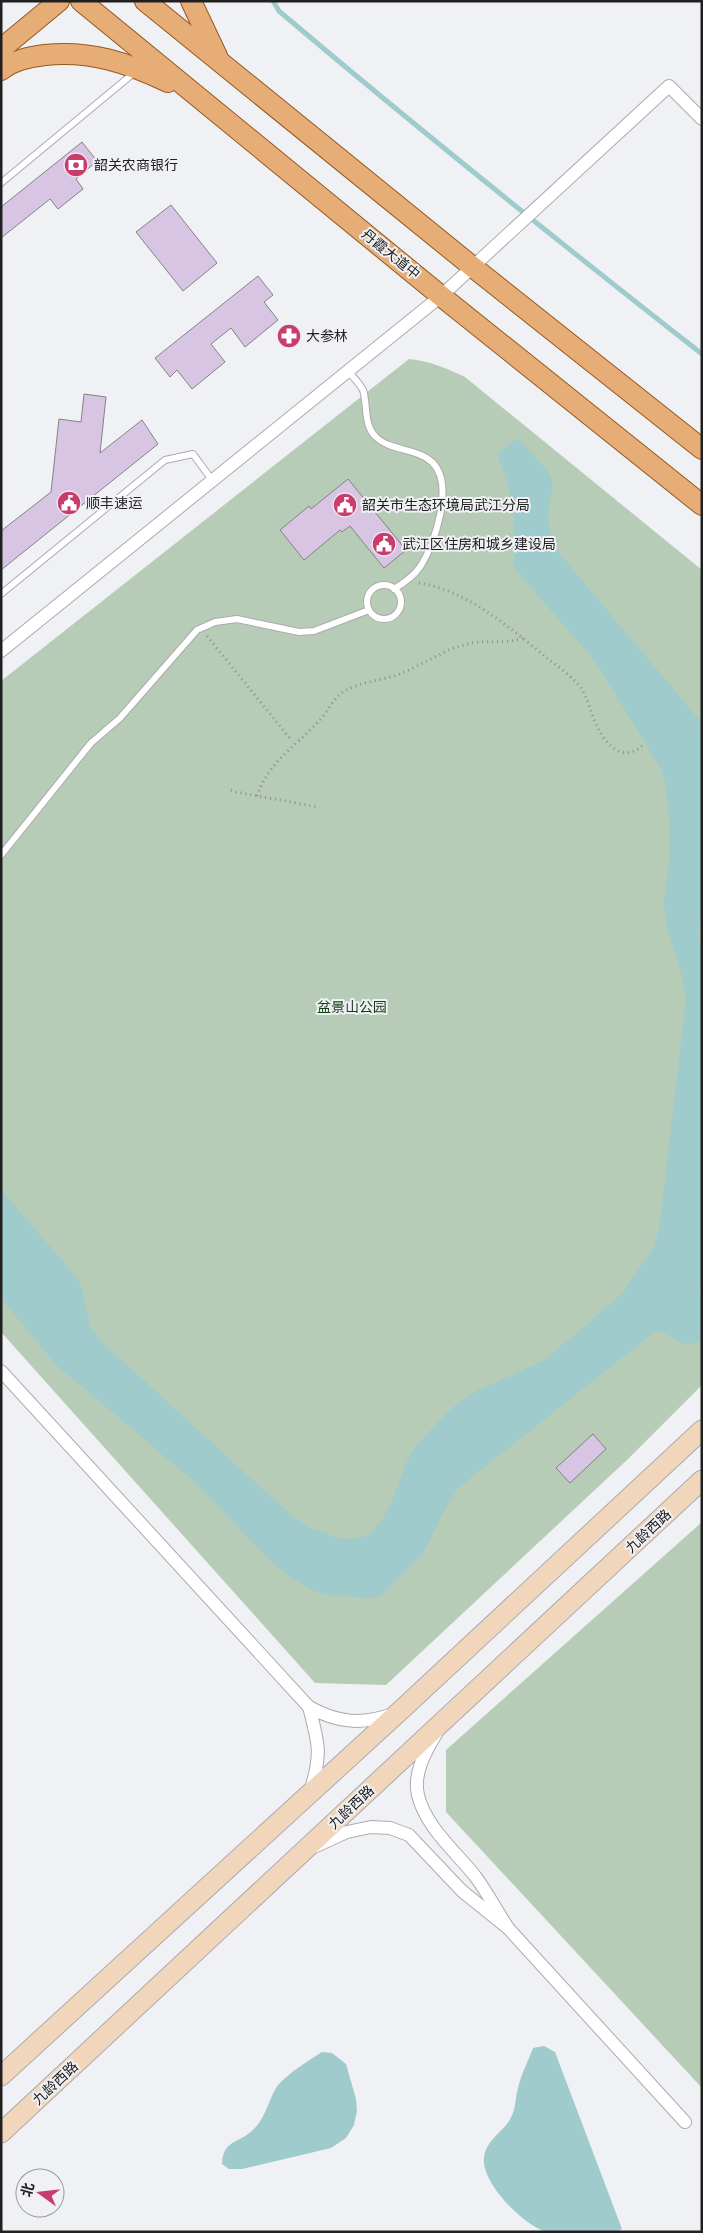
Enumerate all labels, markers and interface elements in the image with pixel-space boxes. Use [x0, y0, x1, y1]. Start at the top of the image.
bank icon: 韶关农商银行 [63, 152, 89, 178]
place label: 韶关农商银行 [94, 157, 178, 174]
street label: 丹霞大道中 [358, 226, 423, 283]
pharmacy icon: 大参林 [276, 323, 302, 349]
place label: 大参林 [306, 328, 348, 345]
public building icon: 顺丰速运 [56, 490, 82, 516]
public building icon: 韶关市生态环境局武江分局 [332, 492, 358, 518]
place label: 顺丰速运 [86, 495, 142, 512]
place label: 韶关市生态环境局武江分局 [362, 497, 530, 514]
public building icon: 武江区住房和城乡建设局 [371, 531, 397, 557]
place label: 武江区住房和城乡建设局 [402, 536, 556, 553]
park label: 盆景山公园 [317, 999, 387, 1016]
street label: 九龄西路 [622, 1506, 675, 1557]
street label: 九龄西路 [325, 1782, 378, 1833]
street label: 九龄西路 [29, 2058, 82, 2109]
north arrow [15, 2168, 65, 2218]
text: 北 [18, 2181, 38, 2199]

